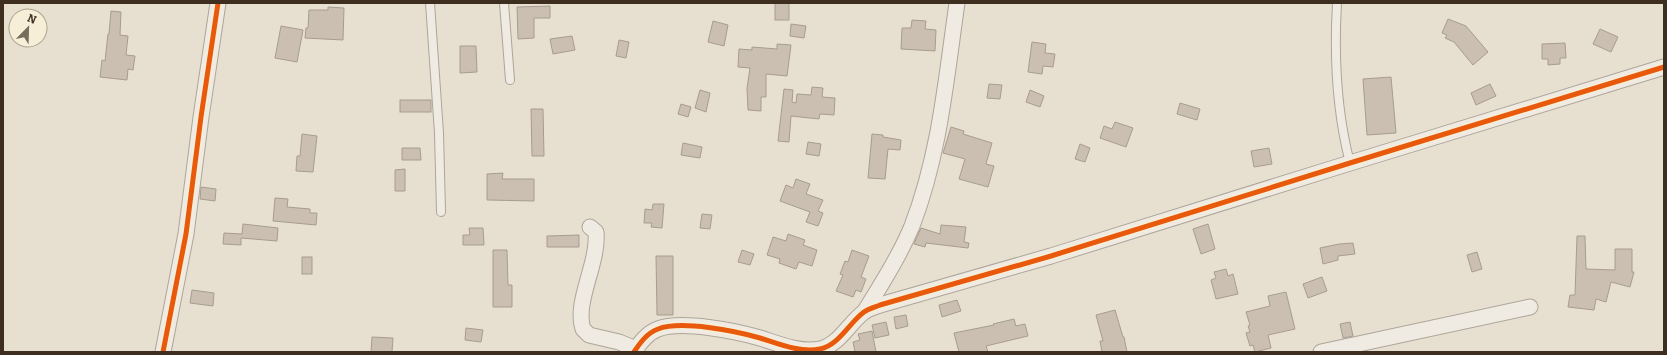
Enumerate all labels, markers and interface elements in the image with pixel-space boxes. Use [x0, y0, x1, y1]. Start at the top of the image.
north arrow [8, 8, 48, 48]
text: N [25, 12, 39, 27]

